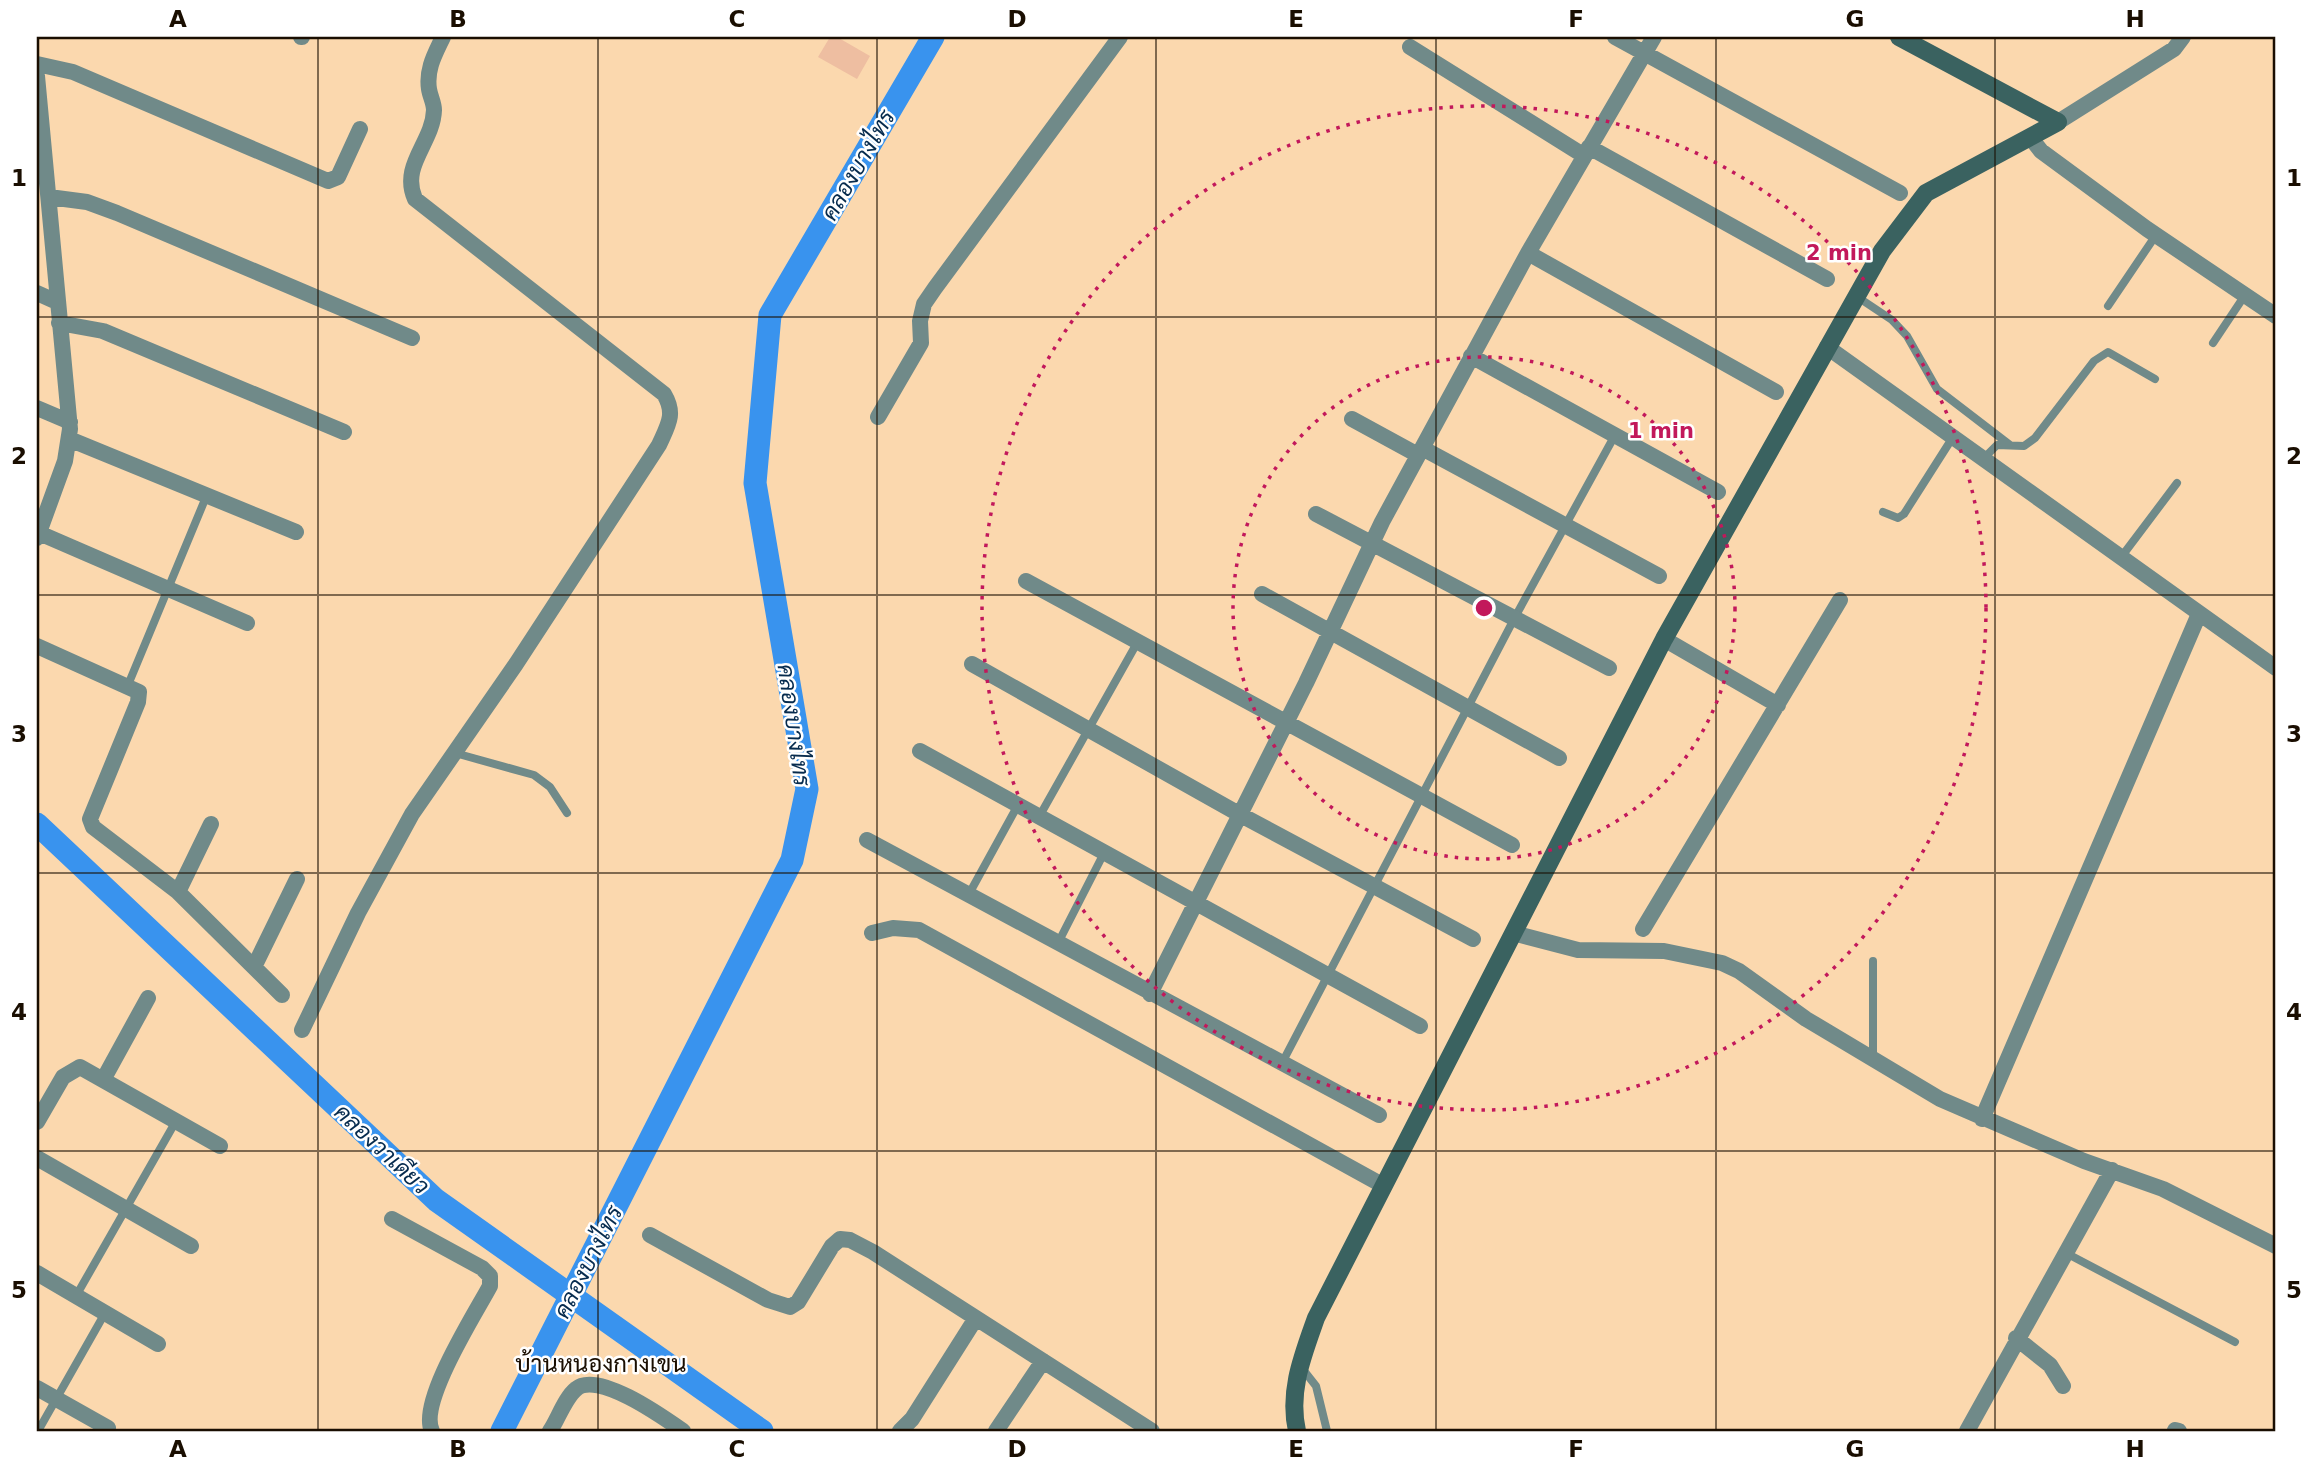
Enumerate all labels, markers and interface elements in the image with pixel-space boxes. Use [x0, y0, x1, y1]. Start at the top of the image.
text: A [169, 6, 187, 32]
text: B [449, 6, 467, 32]
text: C [729, 6, 745, 32]
text: D [1007, 6, 1027, 32]
text: E [1288, 6, 1304, 32]
text: F [1568, 6, 1584, 32]
text: G [1846, 6, 1864, 32]
text: H [2125, 6, 2145, 32]
water label: คลองบางไทร [813, 103, 900, 225]
text: 1 [11, 165, 27, 191]
text: 1 [2286, 165, 2302, 191]
text: 2 min [1806, 241, 1872, 265]
text: 1 min [1628, 419, 1694, 443]
text: 2 [11, 443, 27, 469]
text: 2 [2286, 443, 2302, 469]
centre of rings [1472, 596, 1496, 620]
water label: คลองบางไทร [773, 662, 819, 788]
text: 3 [11, 721, 27, 747]
text: 3 [2286, 721, 2302, 747]
text: 4 [11, 999, 27, 1025]
text: 4 [2286, 999, 2302, 1025]
water label: คลองวาเดียว [329, 1097, 436, 1199]
water label: คลองบางไทร [546, 1199, 628, 1323]
text: 5 [11, 1277, 27, 1303]
text: 5 [2286, 1277, 2302, 1303]
district label: บ้านหนองกางเขน [515, 1349, 687, 1378]
text: A [169, 1436, 187, 1462]
text: B [449, 1436, 467, 1462]
text: C [729, 1436, 745, 1462]
text: D [1007, 1436, 1027, 1462]
text: E [1288, 1436, 1304, 1462]
text: F [1568, 1436, 1584, 1462]
text: G [1846, 1436, 1864, 1462]
text: H [2125, 1436, 2145, 1462]

